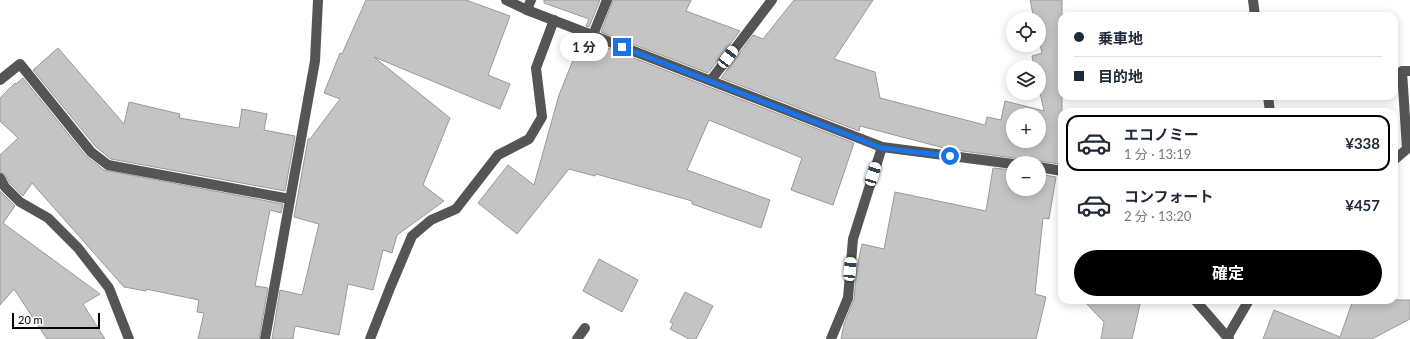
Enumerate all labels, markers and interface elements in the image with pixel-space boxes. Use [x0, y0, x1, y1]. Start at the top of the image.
map controls [1006, 12, 1046, 196]
button: locate [1006, 12, 1046, 52]
text: 乗車地 [1098, 29, 1143, 47]
callout: 1 分 [560, 33, 608, 61]
route end [613, 38, 631, 56]
text: 1 分 [572, 39, 596, 55]
car [716, 44, 740, 70]
button: layers [1006, 60, 1046, 100]
text: 目的地 [1098, 67, 1143, 85]
button: + [1006, 108, 1046, 148]
icon: car [1076, 125, 1112, 161]
text: エコノミー [1124, 125, 1199, 143]
text: ¥338 [1345, 134, 1380, 152]
text: 1 分 · 13:19 [1124, 146, 1191, 162]
route start [941, 147, 959, 165]
button: − [1006, 156, 1046, 196]
car [864, 161, 882, 187]
icon: car [1076, 187, 1112, 223]
text: コンフォート [1124, 187, 1214, 205]
text: ¥457 [1345, 196, 1380, 214]
text: 2 分 · 13:20 [1124, 208, 1191, 224]
button: 確定 [1074, 250, 1382, 296]
car [843, 257, 857, 281]
scale bar [12, 311, 100, 330]
text: 20 m [18, 313, 43, 326]

